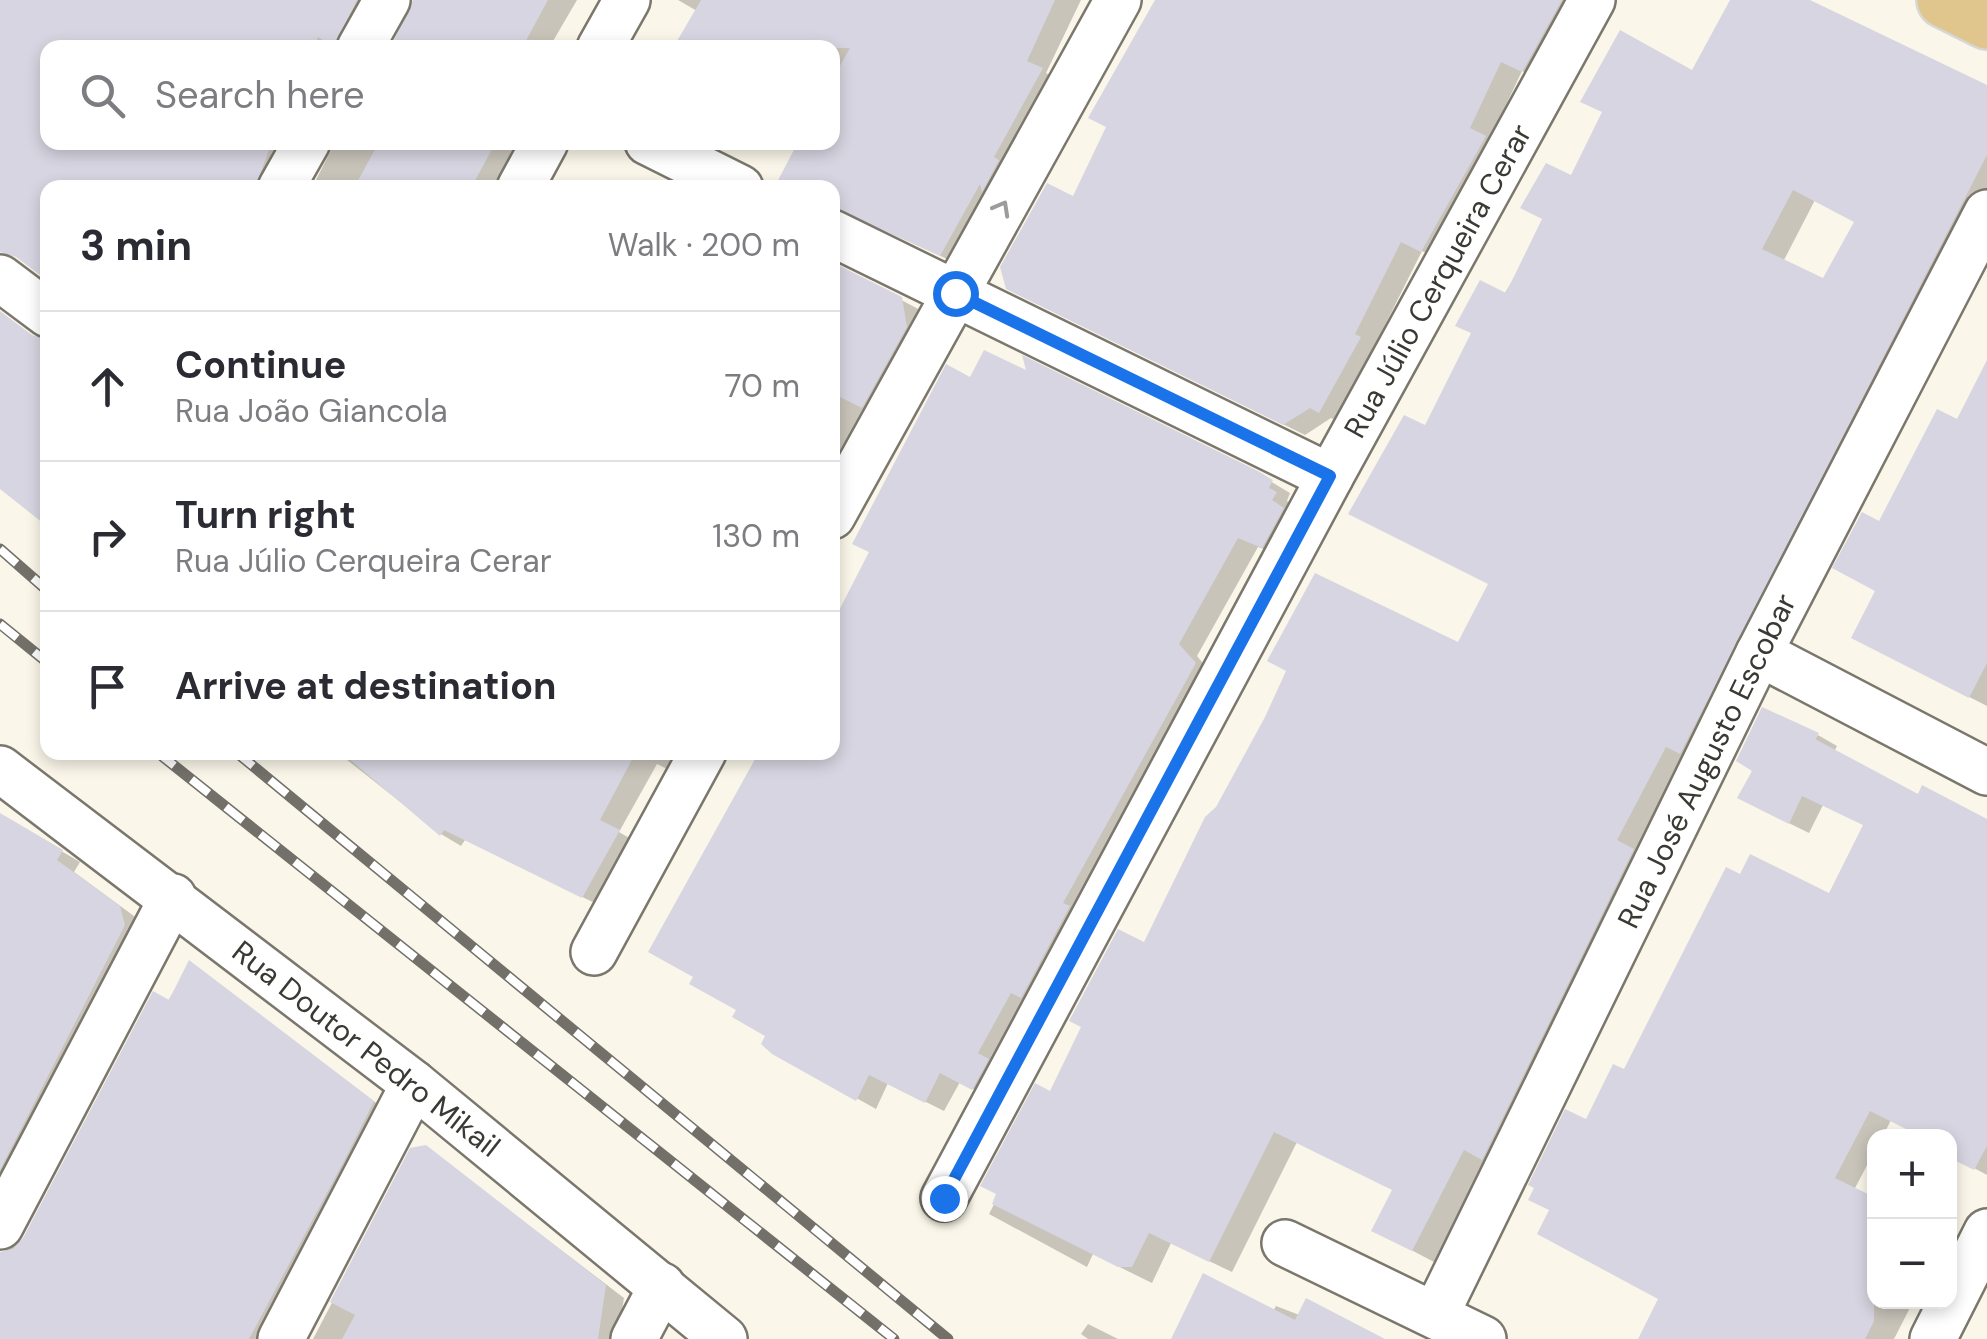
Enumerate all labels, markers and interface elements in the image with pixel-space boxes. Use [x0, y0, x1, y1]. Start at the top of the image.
search box [40, 40, 840, 150]
icon: search [75, 68, 130, 123]
text: Search here [155, 70, 365, 120]
street label: Rua Júlio Cerqueira Cerar [1335, 117, 1540, 445]
one-way arrow [990, 200, 1010, 218]
text: 3 min [80, 218, 192, 273]
text: Walk · 200 m [608, 224, 800, 266]
route start [933, 271, 979, 317]
text: Continue [175, 340, 346, 390]
icon: ahead [80, 359, 135, 414]
text: 70 m [724, 365, 800, 407]
text: Rua João Giancola [175, 390, 448, 432]
text: Turn right [175, 490, 356, 540]
icon: right [80, 509, 135, 564]
text: 130 m [712, 515, 800, 557]
text: Rua Júlio Cerqueira Cerar [175, 540, 552, 582]
street label: Rua José Augusto Escobar [1608, 587, 1805, 935]
icon: arrive [80, 659, 135, 714]
text: Arrive at destination [175, 661, 557, 711]
street label: Rua Doutor Pedro Mikail [224, 932, 508, 1165]
map controls [1867, 1129, 1957, 1309]
button: + [1867, 1129, 1957, 1219]
route end [922, 1176, 968, 1222]
button: − [1867, 1219, 1957, 1309]

